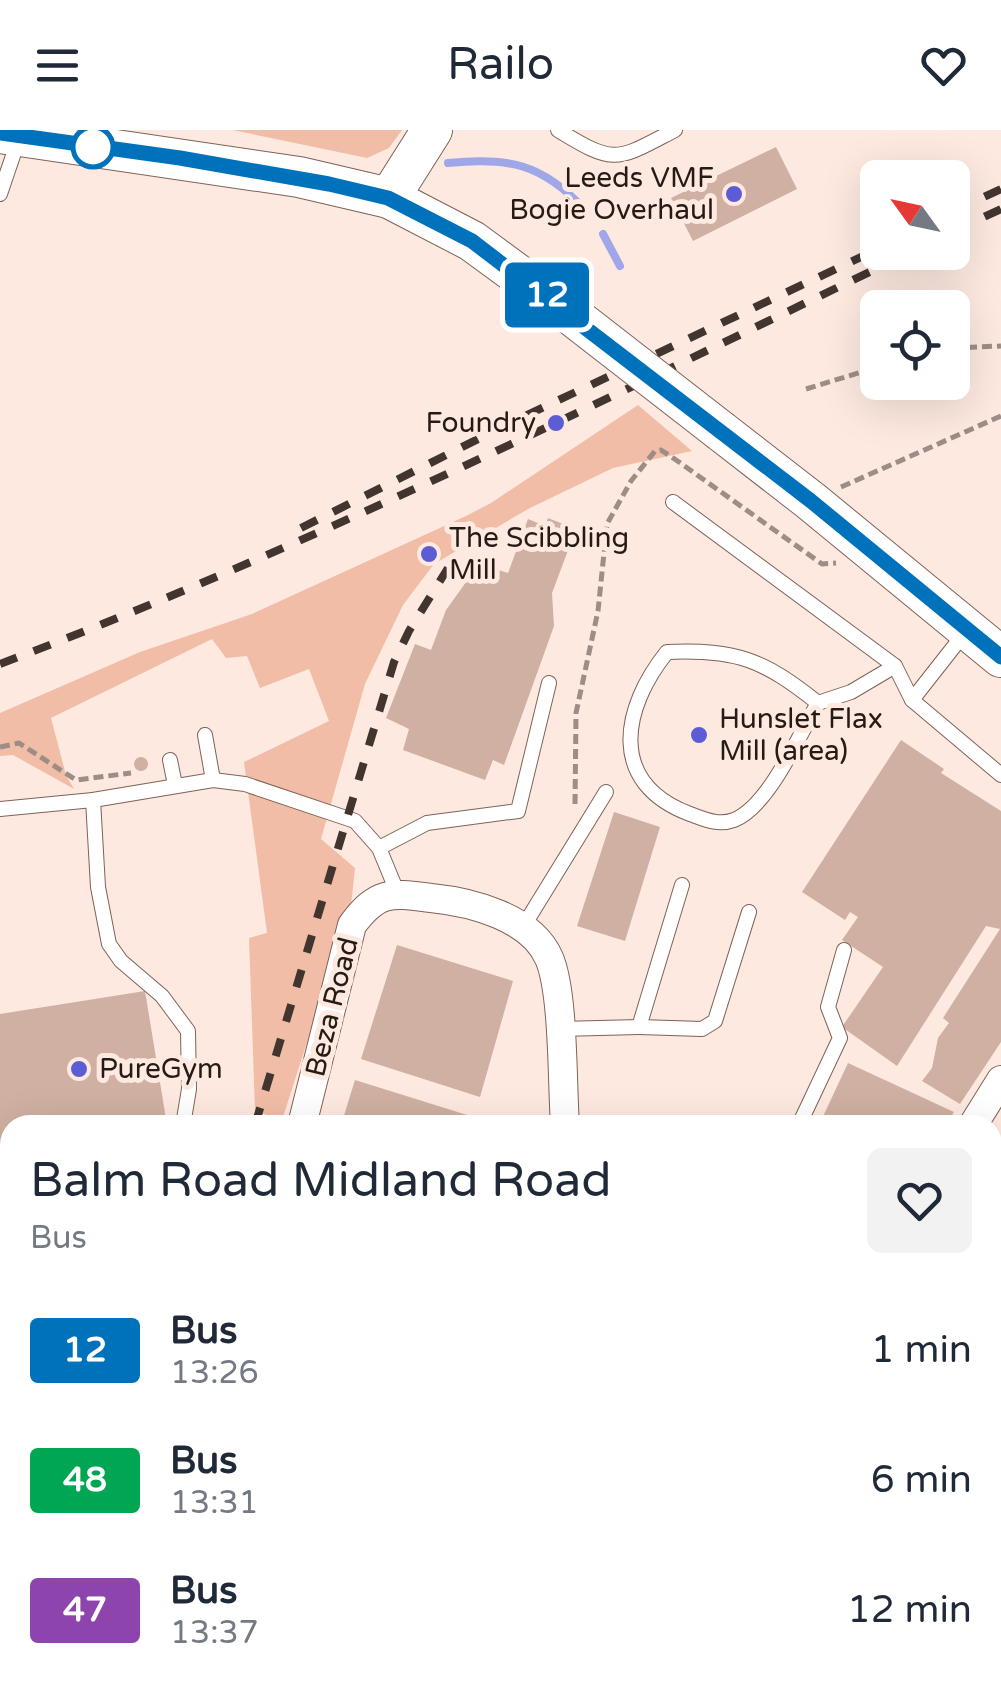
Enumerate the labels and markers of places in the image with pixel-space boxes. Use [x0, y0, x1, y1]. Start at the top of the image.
unlabelled marker [72, 126, 114, 168]
place label: Leeds VMF Bogie Overhaul [509, 161, 714, 227]
marker: Leeds VMF Bogie Overhaul [723, 183, 745, 205]
place label: Foundry [426, 406, 536, 440]
marker: Foundry [545, 412, 567, 434]
place label: The Scibbling Mill [449, 521, 629, 587]
marker: The Scibbling Mill [418, 543, 440, 565]
place label: Hunslet Flax Mill (area) [719, 702, 883, 768]
marker: Hunslet Flax Mill (area) [688, 724, 710, 746]
place label: PureGym [99, 1052, 223, 1086]
marker: PureGym [68, 1058, 90, 1080]

